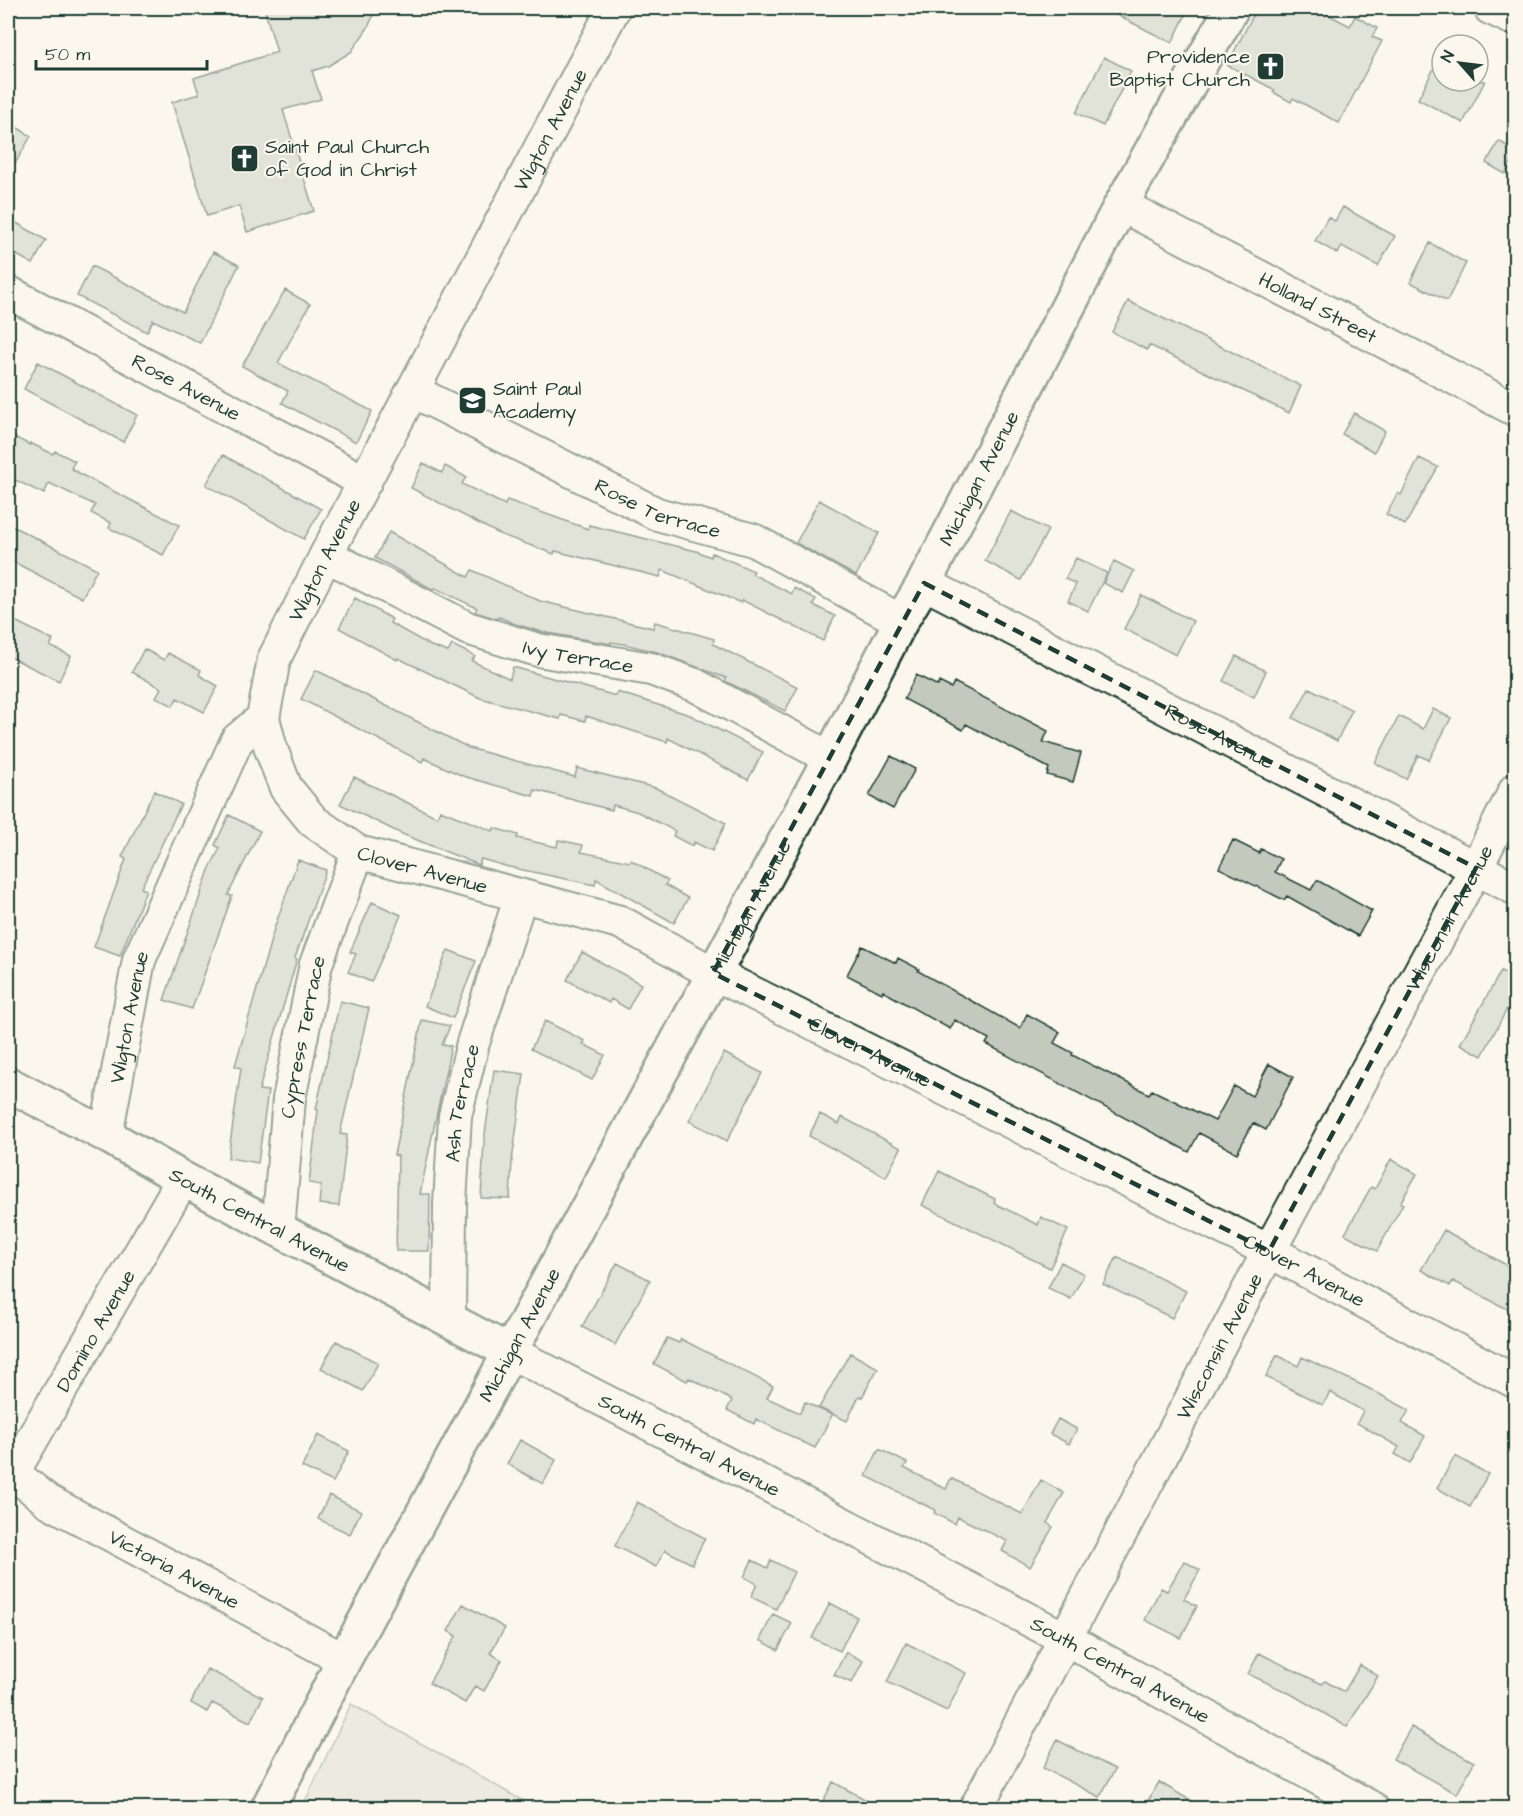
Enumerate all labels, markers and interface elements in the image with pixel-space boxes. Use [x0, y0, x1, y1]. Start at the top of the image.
scale bar [36, 33, 207, 71]
north arrow [1430, 33, 1490, 93]
text: 50 m [45, 42, 90, 67]
place label: Providence Baptist Church [1109, 43, 1250, 94]
text: N [1436, 47, 1460, 66]
church icon: Providence Baptist Church [1255, 51, 1287, 83]
street label: Wigton Avenue [507, 64, 595, 196]
place label: Saint Paul Church of God in Christ [265, 133, 429, 184]
church icon: Saint Paul Church of God in Christ [228, 142, 260, 174]
street label: Holland Street [1253, 266, 1382, 350]
street label: Rose Avenue [127, 347, 245, 428]
place label: Saint Paul Academy [493, 375, 581, 427]
school or university icon: Saint Paul Academy [456, 384, 488, 416]
street label: Michigan Avenue [933, 406, 1026, 551]
street label: Rose Terrace [590, 472, 724, 546]
street label: Wigton Avenue [282, 494, 368, 627]
street label: Ivy Terrace [519, 633, 636, 681]
street label: Rose Avenue [1160, 697, 1279, 777]
street label: Michigan Avenue [703, 835, 798, 979]
street label: Clover Avenue [354, 839, 491, 901]
street label: Wisconsin Avenue [1399, 840, 1500, 996]
street label: Wigton Avenue [103, 946, 157, 1086]
street label: Cypress Terrace [274, 951, 333, 1119]
street label: Clover Avenue [804, 1010, 936, 1095]
street label: Ash Terrace [439, 1041, 487, 1163]
street label: South Central Avenue [164, 1161, 355, 1280]
street label: Clover Avenue [1238, 1227, 1370, 1314]
street label: Michigan Avenue [473, 1263, 568, 1407]
street label: Domino Avenue [50, 1264, 143, 1397]
street label: Wisconsin Avenue [1170, 1268, 1270, 1425]
street label: South Central Avenue [593, 1387, 785, 1504]
street label: Victoria Avenue [103, 1523, 244, 1616]
street label: South Central Avenue [1025, 1610, 1215, 1731]

